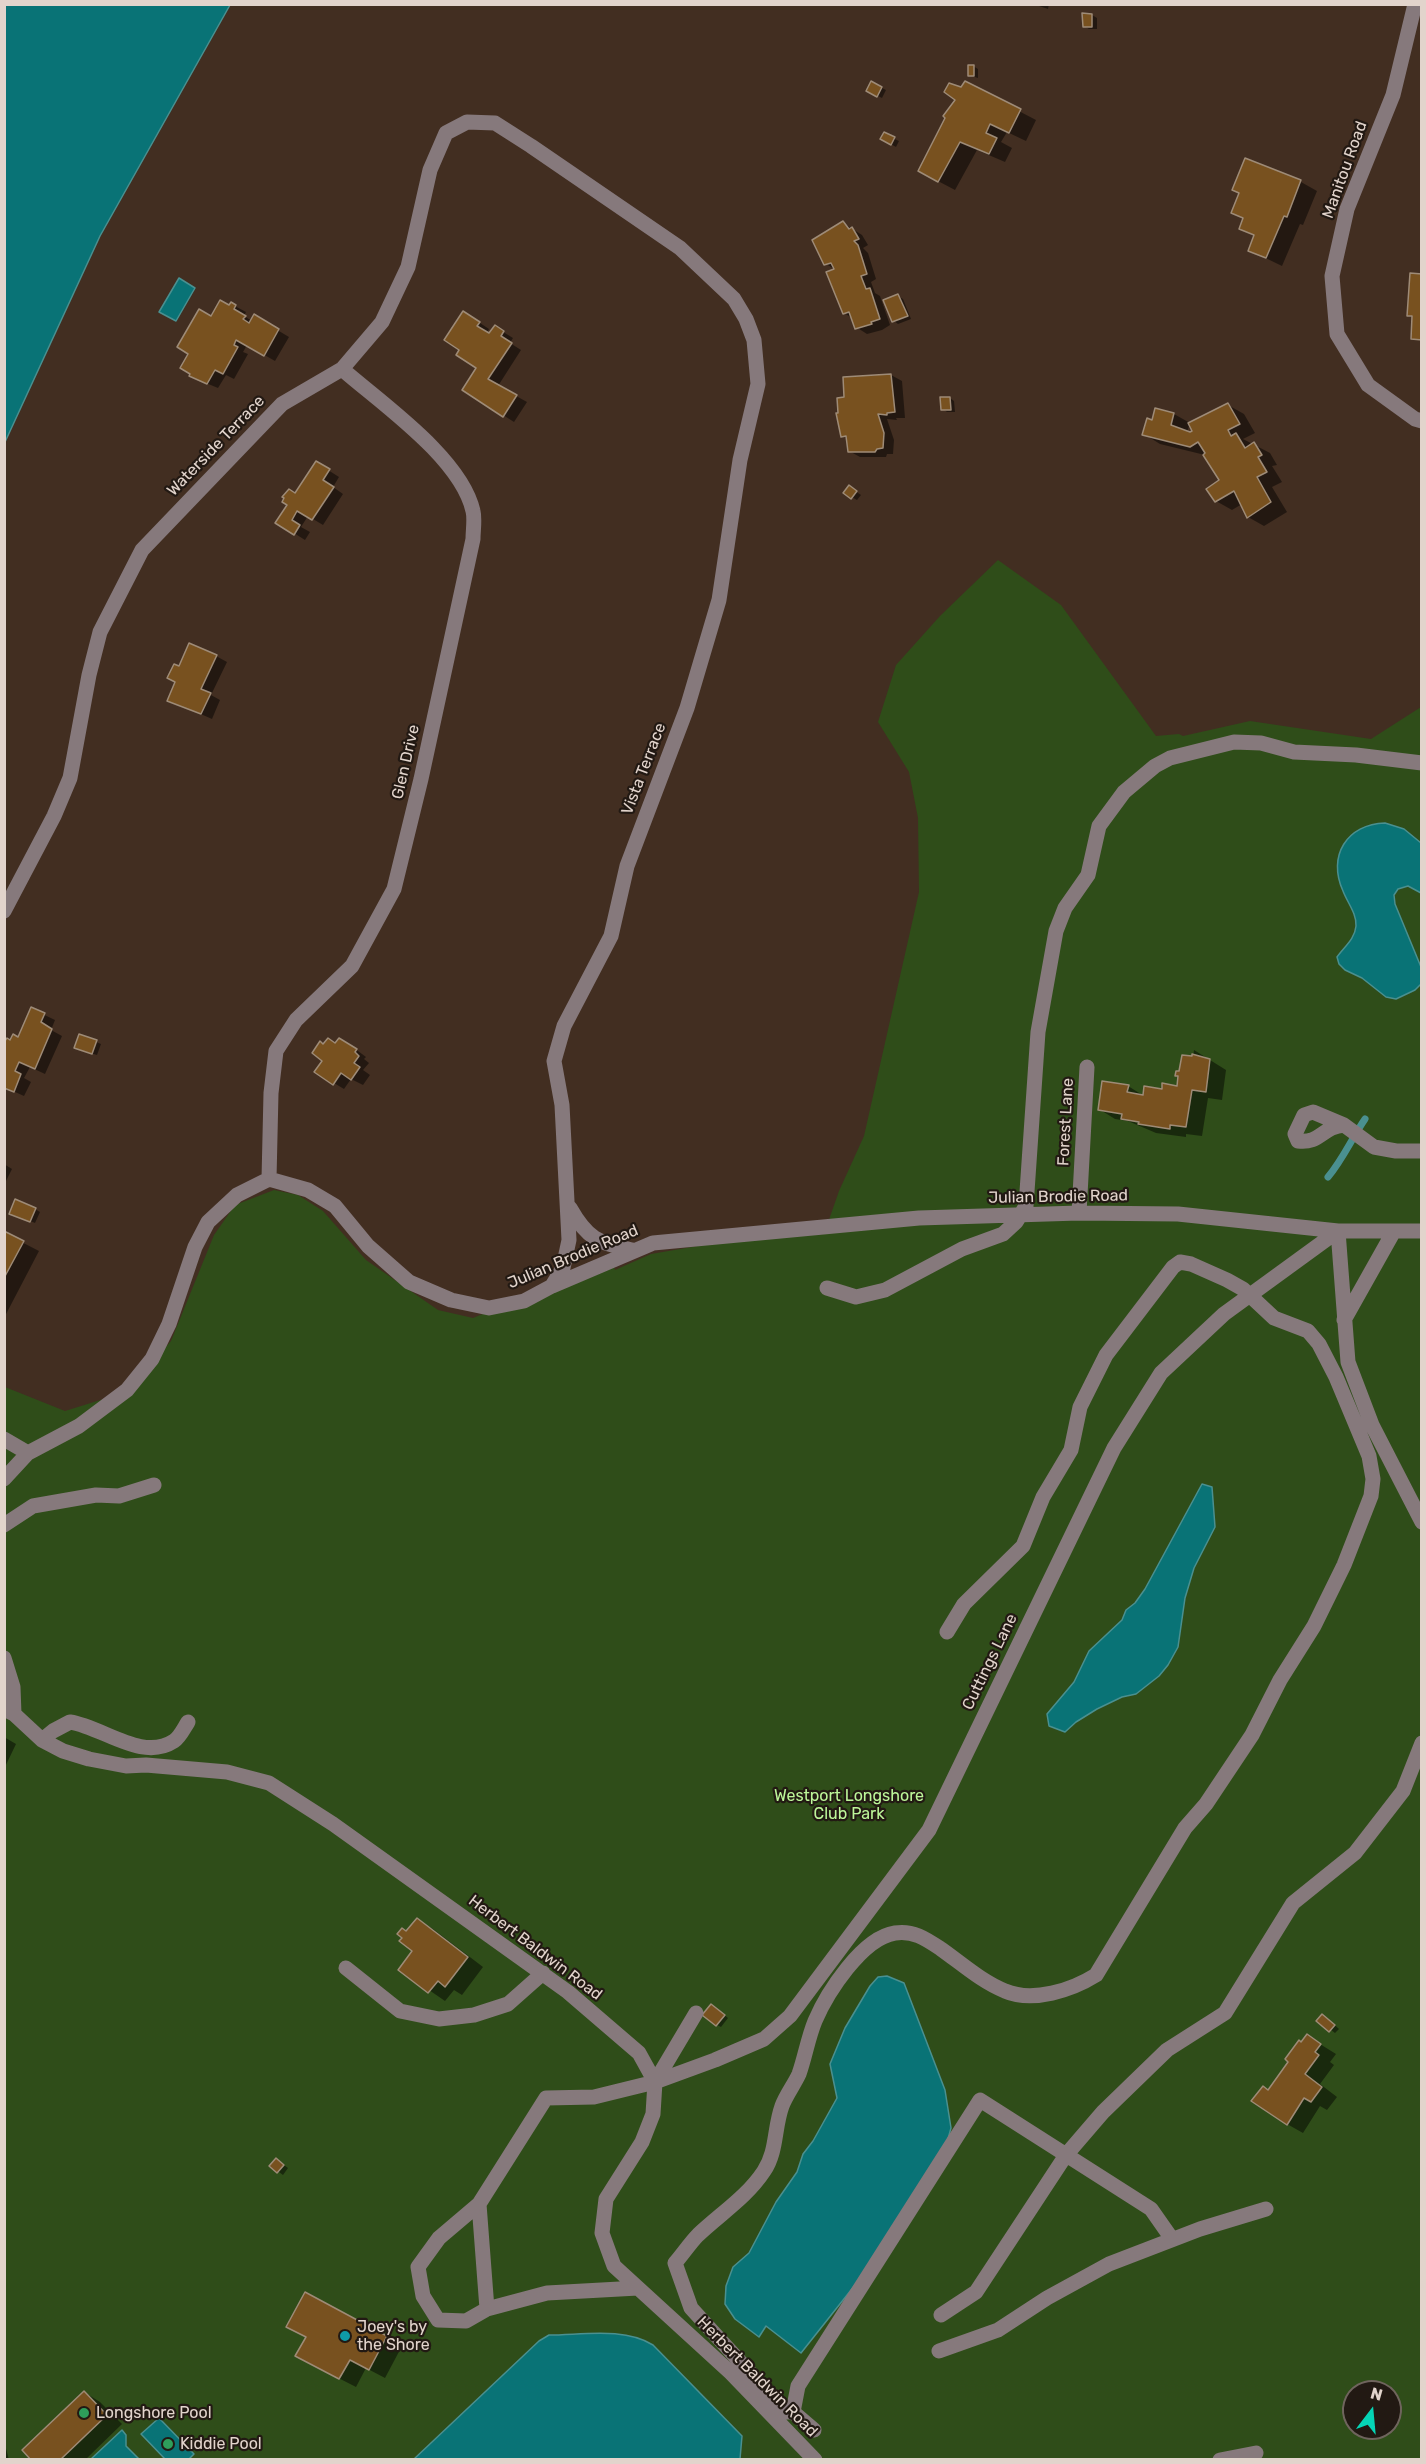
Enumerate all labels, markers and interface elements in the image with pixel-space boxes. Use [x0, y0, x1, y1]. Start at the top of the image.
street label: Manitou Road [1319, 119, 1371, 221]
street label: Waterside Terrace [163, 392, 269, 500]
street label: Vista Terrace [618, 720, 670, 818]
street label: Glen Drive [388, 723, 424, 801]
street label: Forest Lane [1054, 1078, 1078, 1166]
street label: Julian Brodie Road [988, 1186, 1128, 1208]
street label: Julian Brodie Road [505, 1221, 641, 1293]
street label: Cuttings Lane [958, 1611, 1022, 1713]
park label: Westport Longshore Club Park [774, 1786, 924, 1824]
street label: Herbert Baldwin Road [464, 1891, 606, 2005]
street label: Herbert Baldwin Road [693, 2313, 821, 2441]
place label: Joey's by the Shore [357, 2317, 430, 2355]
marker: Joey's by the Shore [338, 2329, 352, 2343]
north arrow [1342, 2380, 1402, 2440]
text: N [1368, 2383, 1385, 2405]
place label: Longshore Pool [96, 2403, 212, 2423]
marker: Longshore Pool [77, 2406, 91, 2420]
place label: Kiddie Pool [180, 2434, 262, 2454]
marker: Kiddie Pool [161, 2437, 175, 2451]

